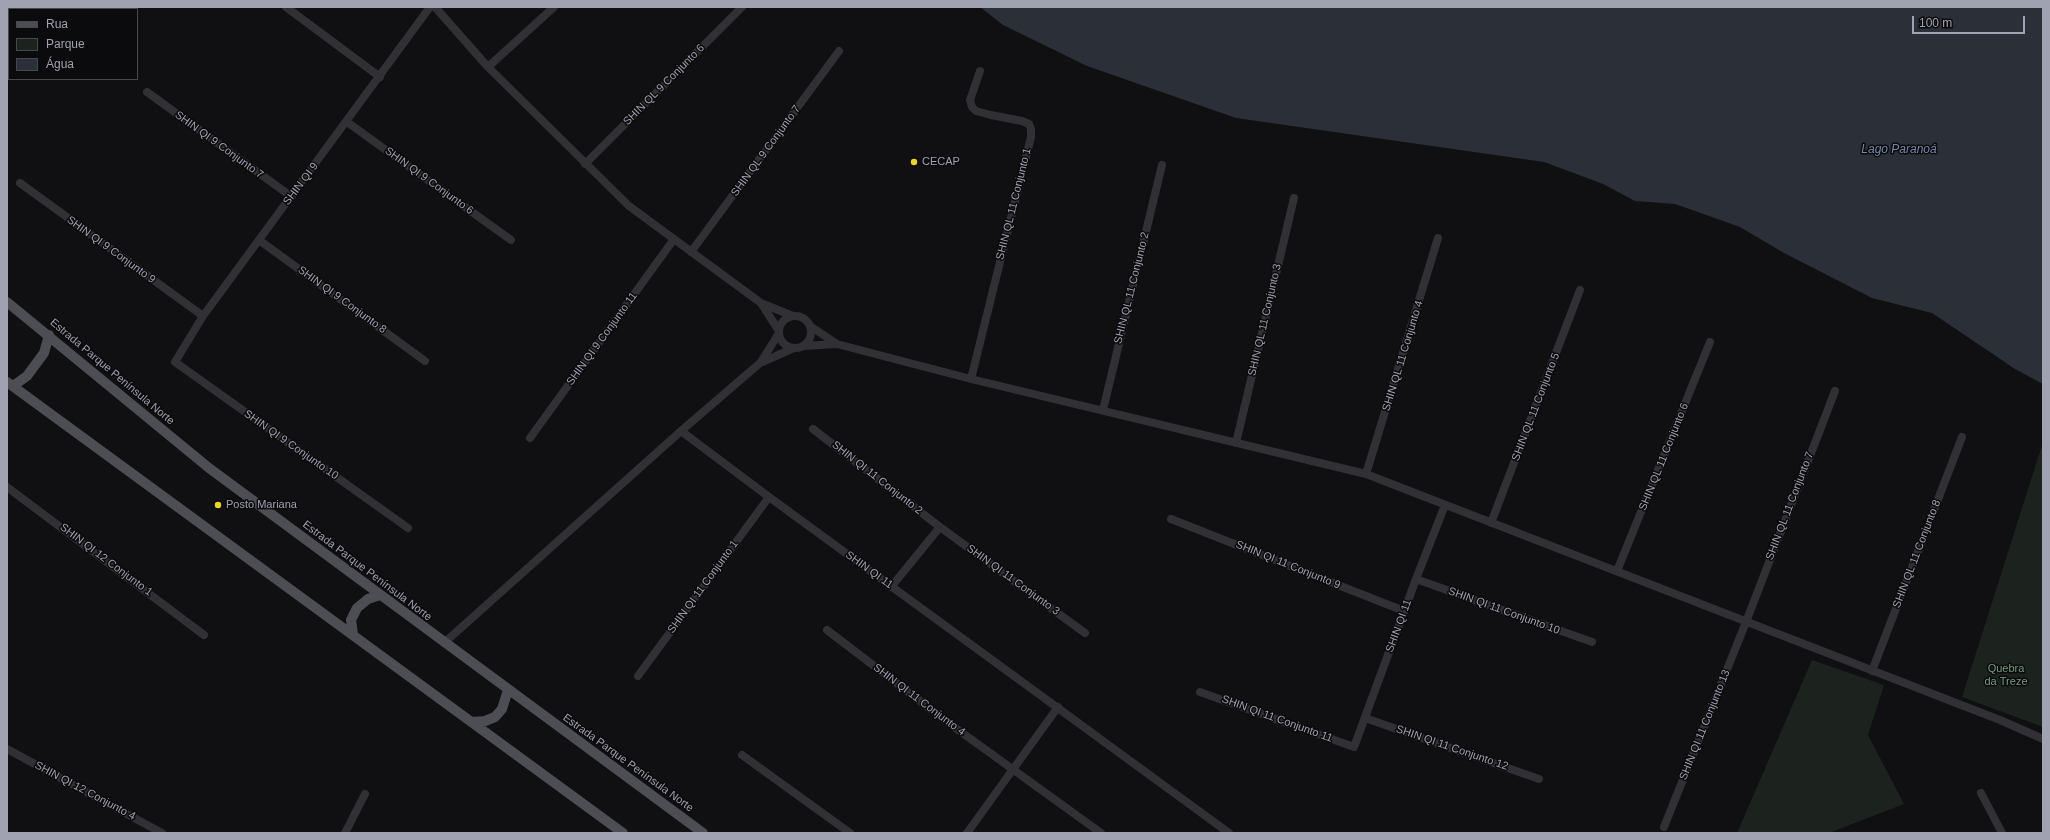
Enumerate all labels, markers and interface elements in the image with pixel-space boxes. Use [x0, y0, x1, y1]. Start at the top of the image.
legend [8, 8, 138, 80]
scale bar [1914, 8, 2027, 34]
text: 100 m [1919, 16, 1952, 30]
text: Rua [46, 17, 68, 31]
text: Parque [46, 37, 85, 51]
street label: SHIN QL 9 Conjunto 6 [621, 42, 707, 128]
text: Água [46, 57, 74, 71]
street label: SHIN QL 9 Conjunto 7 [728, 103, 804, 199]
street label: SHIN QI 9 Conjunto 7 [172, 108, 266, 182]
water label: Lago Paranoá [1861, 143, 1937, 157]
street label: SHIN QI 9 Conjunto 6 [382, 144, 476, 218]
street label: SHIN QL 11 Conjunto 1 [994, 147, 1034, 261]
place label: CECAP [922, 155, 960, 169]
marker: CECAP [909, 157, 919, 167]
street label: SHIN QI 9 [281, 160, 321, 208]
street label: SHIN QI 9 Conjunto 9 [64, 213, 158, 287]
street label: SHIN QL 11 Conjunto 2 [1112, 231, 1152, 345]
street label: SHIN QI 9 Conjunto 8 [295, 263, 389, 337]
street label: SHIN QL 11 Conjunto 3 [1246, 263, 1284, 377]
street label: SHIN QI 9 Conjunto 11 [564, 290, 640, 388]
street label: SHIN QL 11 Conjunto 4 [1380, 299, 1426, 413]
street label: Estrada Parque Península Norte [47, 316, 177, 428]
street label: SHIN QL 11 Conjunto 5 [1509, 351, 1563, 463]
street label: SHIN QL 11 Conjunto 6 [1636, 401, 1692, 513]
street label: SHIN QI 9 Conjunto 10 [241, 407, 341, 483]
street label: SHIN QI 11 Conjunto 2 [829, 438, 925, 518]
street label: SHIN QL 11 Conjunto 7 [1763, 450, 1817, 562]
place label: Posto Mariana [226, 498, 297, 512]
street label: SHIN QL 11 Conjunto 8 [1890, 498, 1944, 610]
marker: Posto Mariana [213, 500, 223, 510]
street label: Estrada Parque Península Norte [300, 518, 434, 624]
street label: SHIN QI 12 Conjunto 1 [57, 521, 155, 599]
street label: SHIN QI 11 Conjunto 1 [665, 538, 741, 636]
street label: SHIN QI 11 Conjunto 9 [1234, 538, 1342, 592]
street label: SHIN QI 11 Conjunto 3 [964, 542, 1062, 618]
street label: SHIN QI 11 [843, 548, 895, 592]
street label: SHIN QI 11 Conjunto 10 [1446, 585, 1562, 637]
street label: SHIN QI 11 [1383, 598, 1415, 654]
street label: SHIN QI 11 Conjunto 4 [870, 661, 968, 739]
park label: Quebra da Treze [1984, 662, 2028, 688]
street label: SHIN QI 11 Conjunto 13 [1677, 668, 1733, 782]
street label: SHIN QI 11 Conjunto 11 [1220, 693, 1334, 745]
street label: Estrada Parque Península Norte [560, 711, 696, 815]
street label: SHIN QI 11 Conjunto 12 [1394, 723, 1510, 773]
street label: SHIN QI 12 Conjunto 4 [32, 759, 138, 823]

